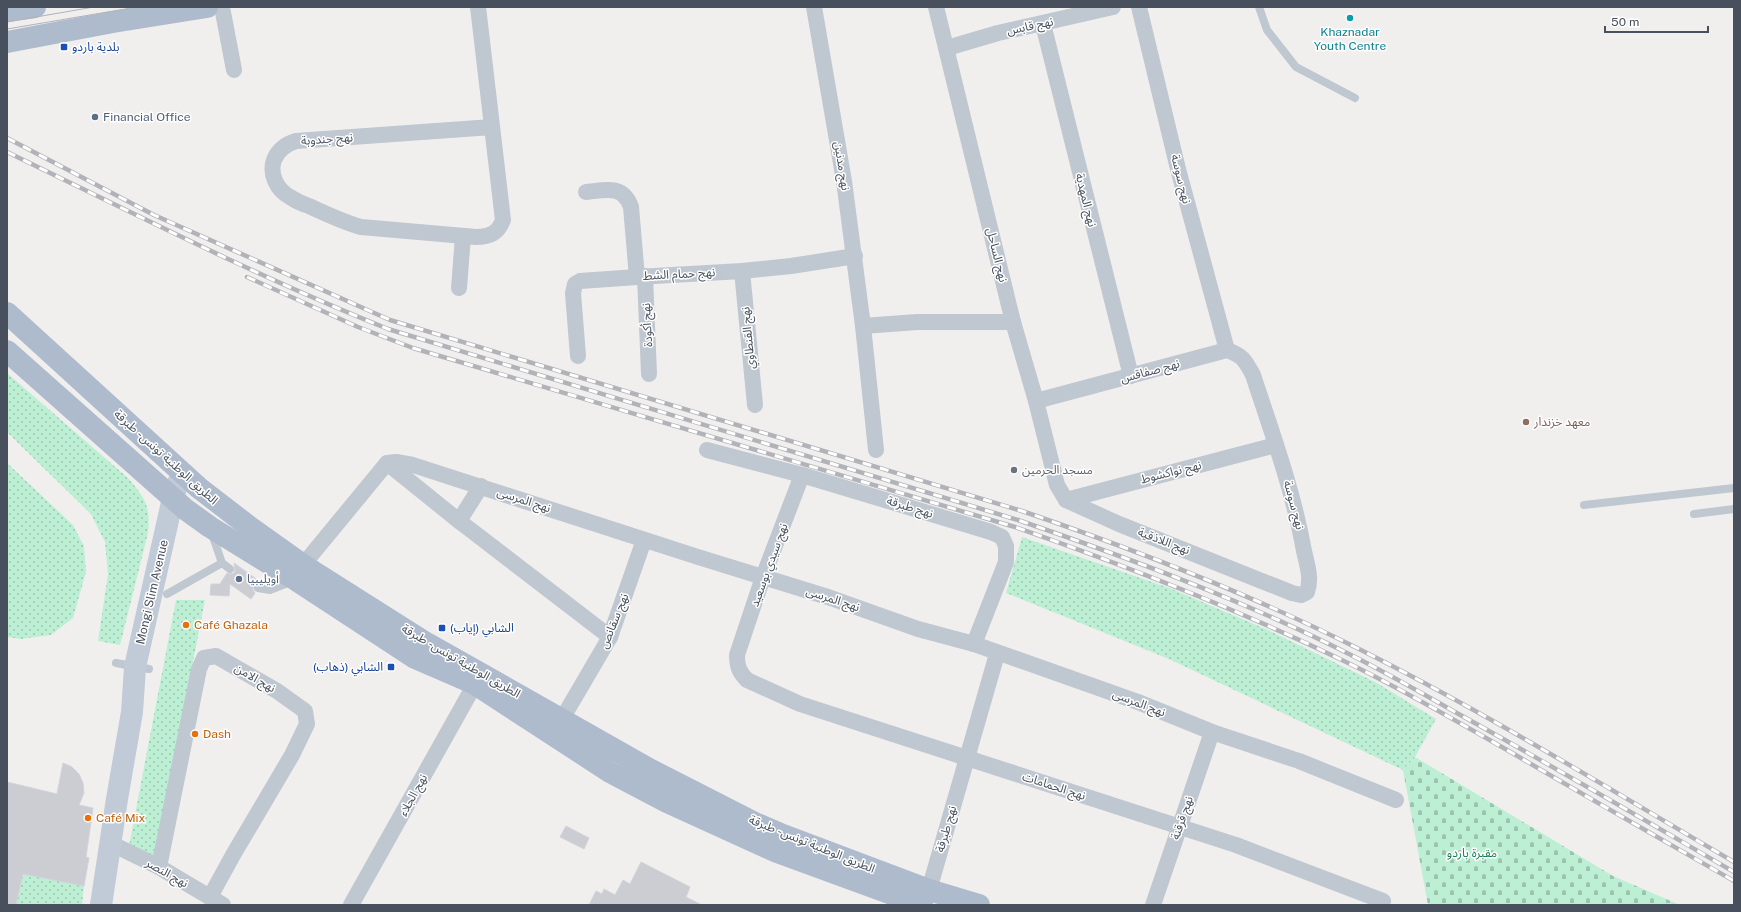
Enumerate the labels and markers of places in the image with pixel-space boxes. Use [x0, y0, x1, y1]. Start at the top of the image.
marker: Khaznadar Youth Centre [1345, 13, 1355, 23]
place label: Khaznadar Youth Centre [1314, 25, 1386, 53]
place label: بلدية باردو [72, 40, 119, 54]
marker: بلدية باردو [59, 42, 69, 52]
place label: Financial Office [103, 110, 191, 124]
marker: Financial Office [90, 112, 100, 122]
place label: معهد خزندار [1533, 415, 1590, 429]
marker: معهد خزندار [1521, 417, 1531, 427]
place label: مسجد الحرمين [1022, 463, 1093, 477]
marker: مسجد الحرمين [1009, 465, 1019, 475]
place label: أويليبيا [247, 571, 279, 586]
marker: أويليبيا [234, 574, 244, 584]
place label: Café Ghazala [194, 618, 268, 632]
marker: Café Ghazala [181, 620, 191, 630]
place label: الشابي (إياب) [450, 621, 514, 638]
marker: الشابي (إياب) [437, 623, 447, 633]
place label: الشابي (ذهاب) [313, 660, 383, 677]
marker: الشابي (ذهاب) [386, 662, 396, 672]
place label: Dash [203, 727, 231, 741]
marker: Dash [190, 729, 200, 739]
place label: Café Mix [96, 811, 146, 825]
marker: Café Mix [83, 813, 93, 823]

